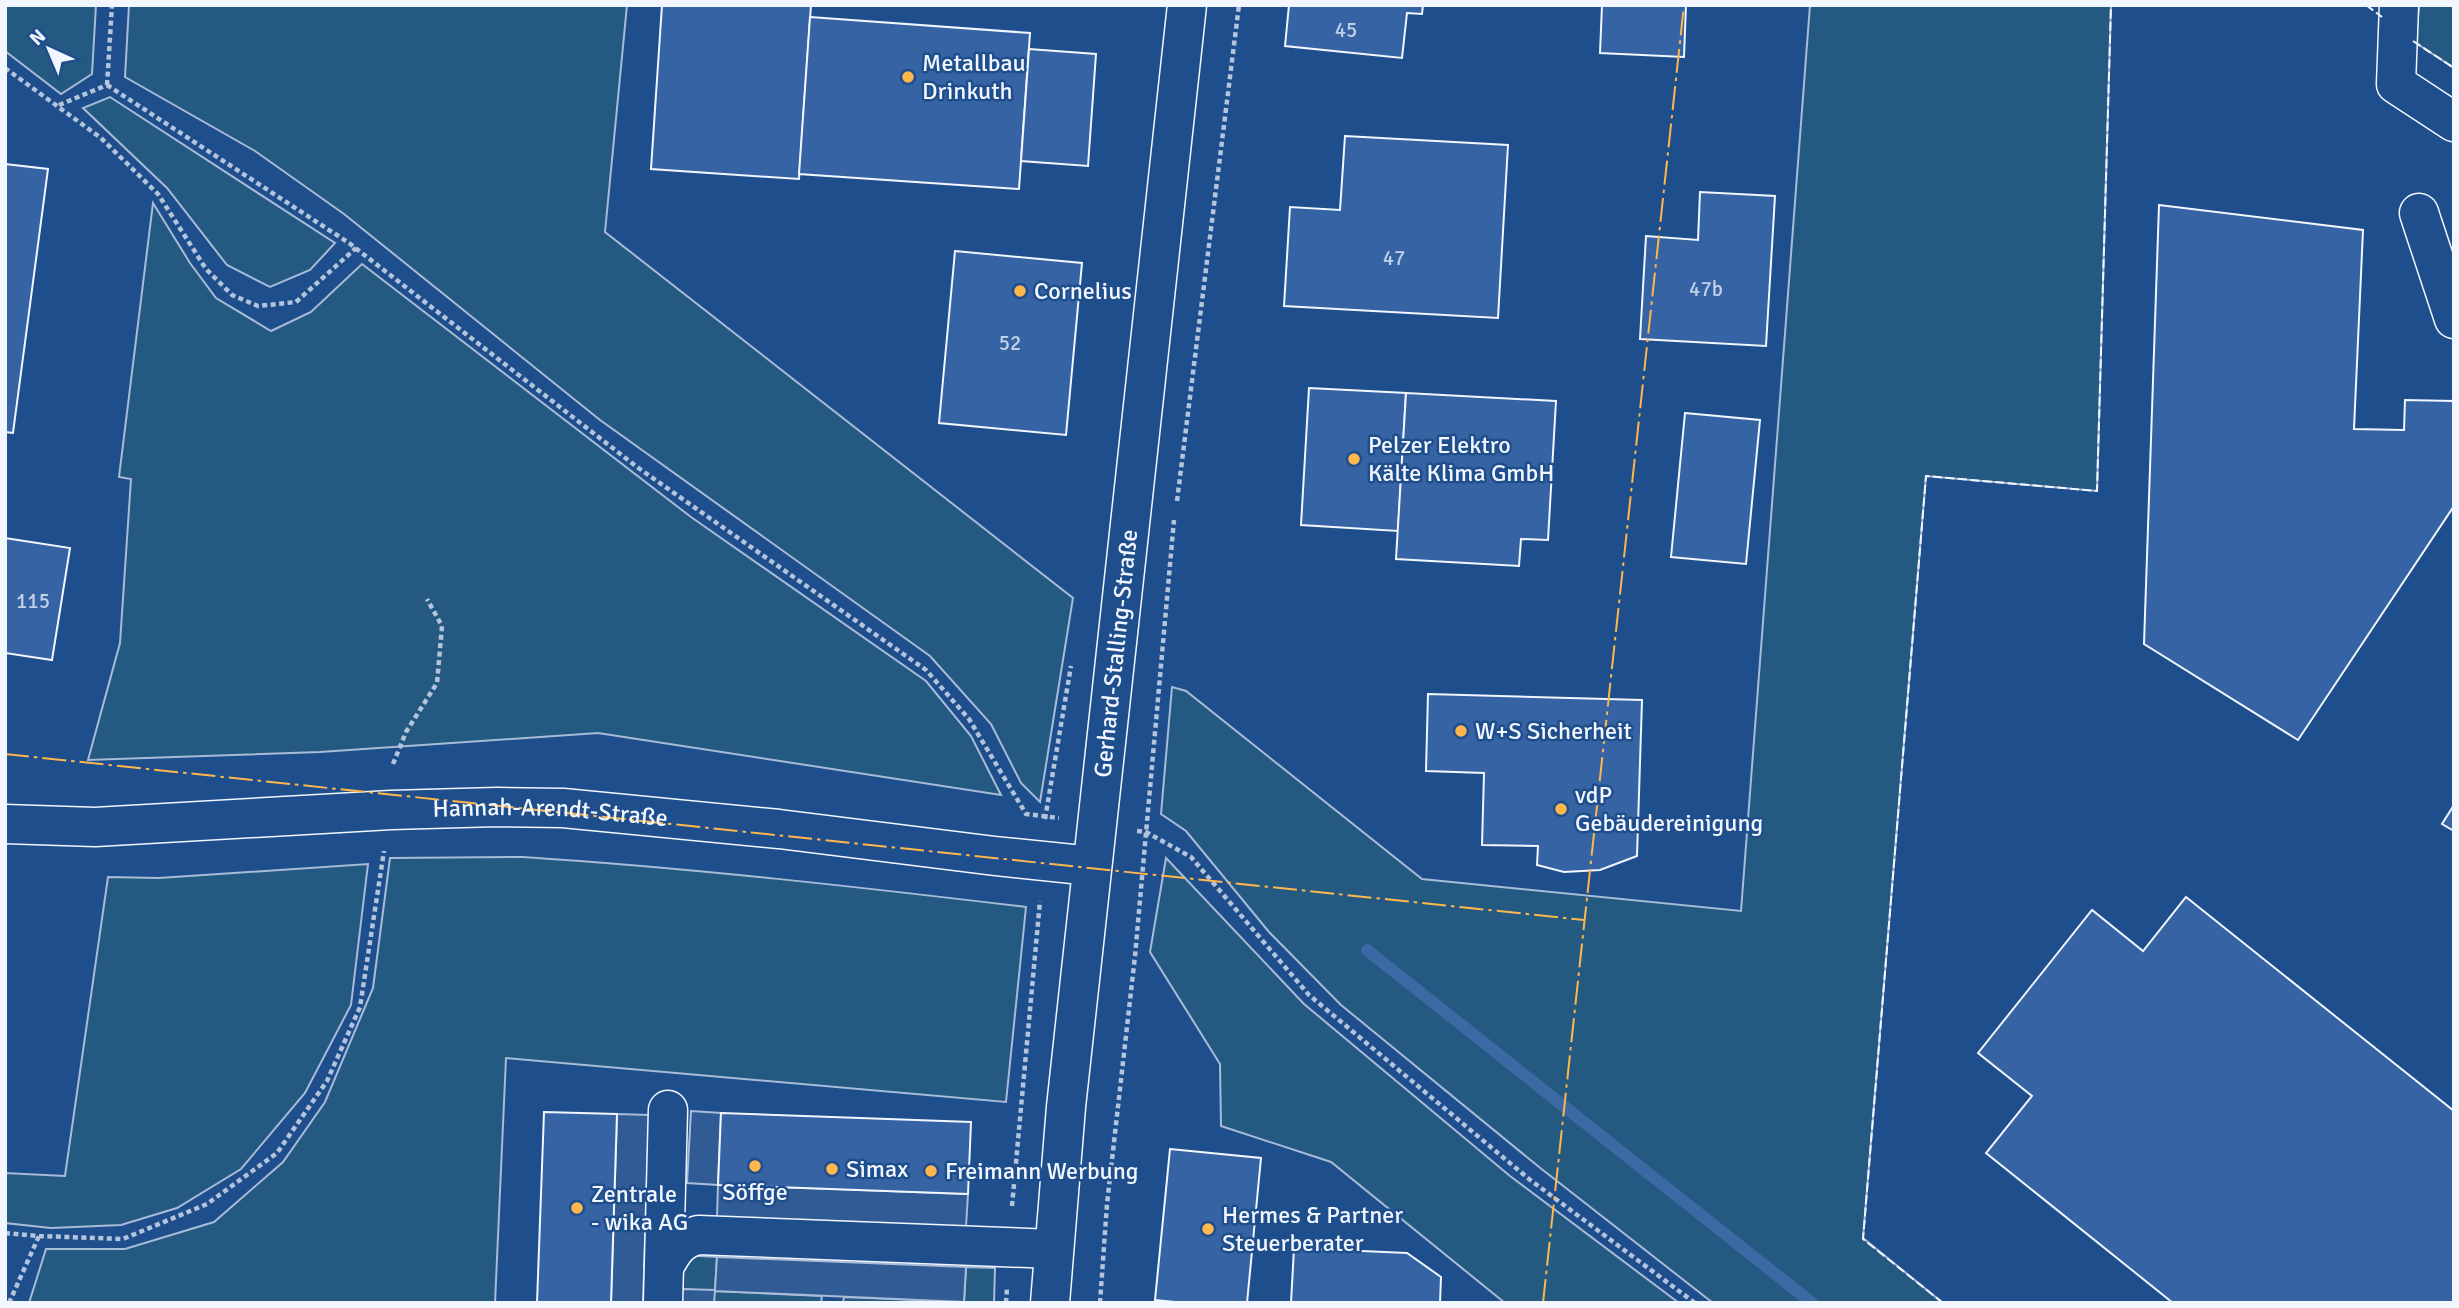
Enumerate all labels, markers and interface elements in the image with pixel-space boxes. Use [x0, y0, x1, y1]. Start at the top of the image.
north arrow [14, 14, 84, 84]
house number: 45 [1335, 17, 1357, 43]
text: N [25, 24, 51, 51]
place label: Metallbau Drinkuth [922, 48, 1026, 106]
marker: Metallbau Drinkuth [900, 69, 916, 85]
house number: 47 [1383, 245, 1405, 271]
place label: Cornelius [1034, 276, 1132, 306]
house number: 47b [1689, 276, 1723, 302]
marker: Cornelius [1012, 283, 1028, 299]
house number: 52 [999, 330, 1021, 356]
place label: Pelzer Elektro Kälte Klima GmbH [1368, 430, 1554, 488]
marker: Pelzer Elektro Kälte Klima GmbH [1346, 451, 1362, 467]
street label: Gerhard-Stalling-Straße [1087, 528, 1144, 779]
house number: 115 [16, 588, 50, 614]
place label: W+S Sicherheit [1475, 716, 1632, 746]
marker: W+S Sicherheit [1453, 723, 1469, 739]
place label: vdP Gebäudereinigung [1575, 780, 1763, 838]
street label: Hannah-Arendt-Straße [432, 792, 669, 833]
marker: vdP Gebäudereinigung [1553, 801, 1569, 817]
place label: Simax [846, 1154, 908, 1184]
place label: Freimann Werbung [945, 1156, 1138, 1186]
marker: Söffge [747, 1158, 763, 1174]
marker: Simax [824, 1161, 840, 1177]
marker: Freimann Werbung [923, 1163, 939, 1179]
place label: Söffge [722, 1177, 788, 1207]
place label: Zentrale - wika AG [591, 1179, 688, 1237]
marker: Zentrale - wika AG [569, 1200, 585, 1216]
place label: Hermes & Partner Steuerberater [1222, 1200, 1403, 1258]
marker: Hermes & Partner Steuerberater [1200, 1221, 1216, 1237]

